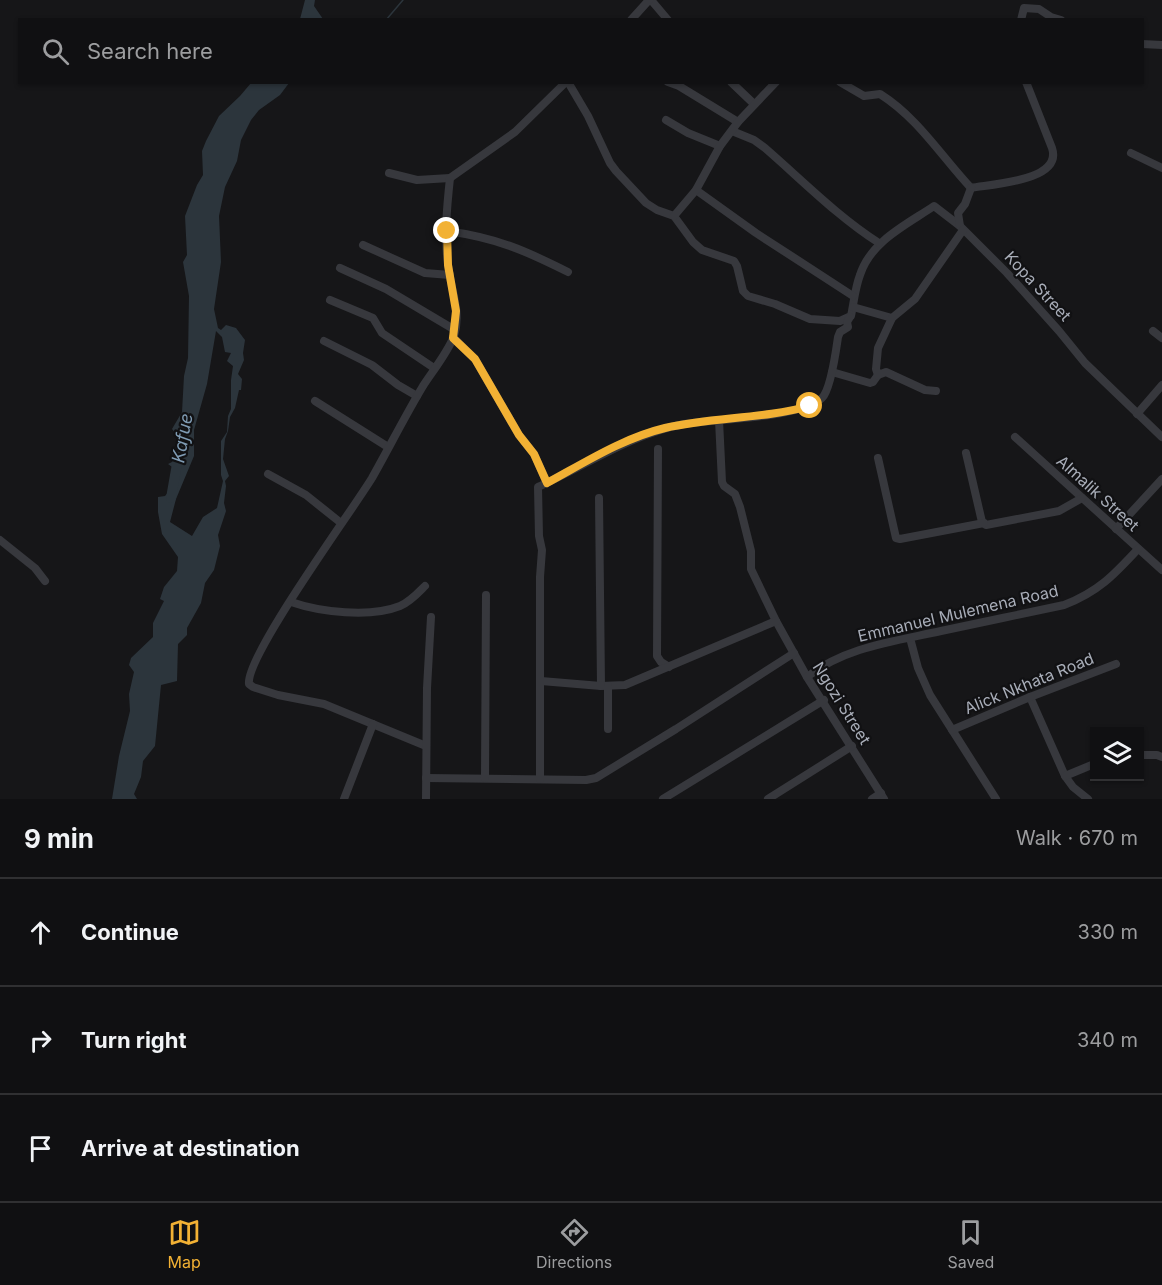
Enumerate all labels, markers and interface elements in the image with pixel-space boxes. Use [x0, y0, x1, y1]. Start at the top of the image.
search box [18, 18, 1144, 84]
icon: search [39, 35, 72, 68]
text: Search here [87, 38, 213, 64]
route end [433, 217, 459, 243]
street label: Kopa Street [1001, 247, 1075, 325]
route start [796, 392, 822, 418]
water label: Kafue [167, 411, 197, 465]
street label: Almalik Street [1053, 451, 1143, 535]
street label: Emmanuel Mulemena Road [856, 580, 1060, 646]
street label: Alick Nkhata Road [961, 648, 1097, 718]
street label: Ngozi Street [809, 658, 875, 748]
map controls [1090, 727, 1144, 781]
button: layers [1090, 727, 1144, 781]
text: 9 min [24, 823, 94, 854]
text: Walk · 670 m [1016, 826, 1138, 850]
icon: ahead [24, 916, 57, 949]
text: Continue [81, 919, 179, 945]
text: 330 m [1078, 920, 1138, 944]
icon: right [24, 1024, 57, 1057]
text: Turn right [81, 1027, 187, 1053]
text: 340 m [1077, 1028, 1138, 1052]
icon: arrive [24, 1132, 57, 1165]
text: Arrive at destination [81, 1135, 300, 1161]
tab: Map [168, 1216, 201, 1272]
tab: Directions [536, 1216, 612, 1272]
tab: Saved [948, 1216, 994, 1272]

